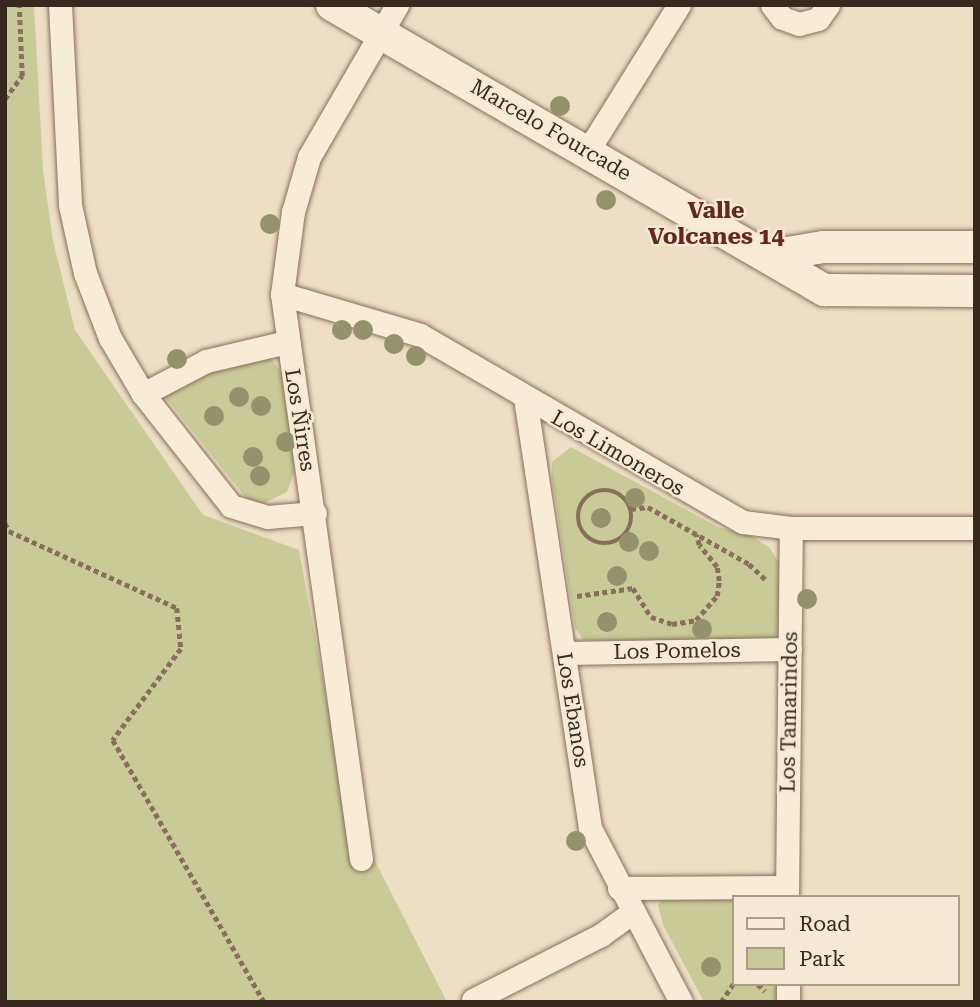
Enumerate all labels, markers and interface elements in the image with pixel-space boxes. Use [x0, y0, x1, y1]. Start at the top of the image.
street label: Marcelo Fourcade [466, 74, 636, 186]
district label: Valle Volcanes 14 [648, 197, 784, 251]
street label: Los Ñirres [279, 367, 321, 473]
street label: Los Limoneros [547, 405, 689, 501]
street label: Los Tamarindos [775, 631, 803, 793]
street label: Los Pomelos [613, 637, 741, 665]
street label: Los Ebanos [551, 651, 595, 769]
legend [732, 895, 959, 986]
text: Road [799, 912, 851, 936]
text: Park [799, 947, 845, 971]

